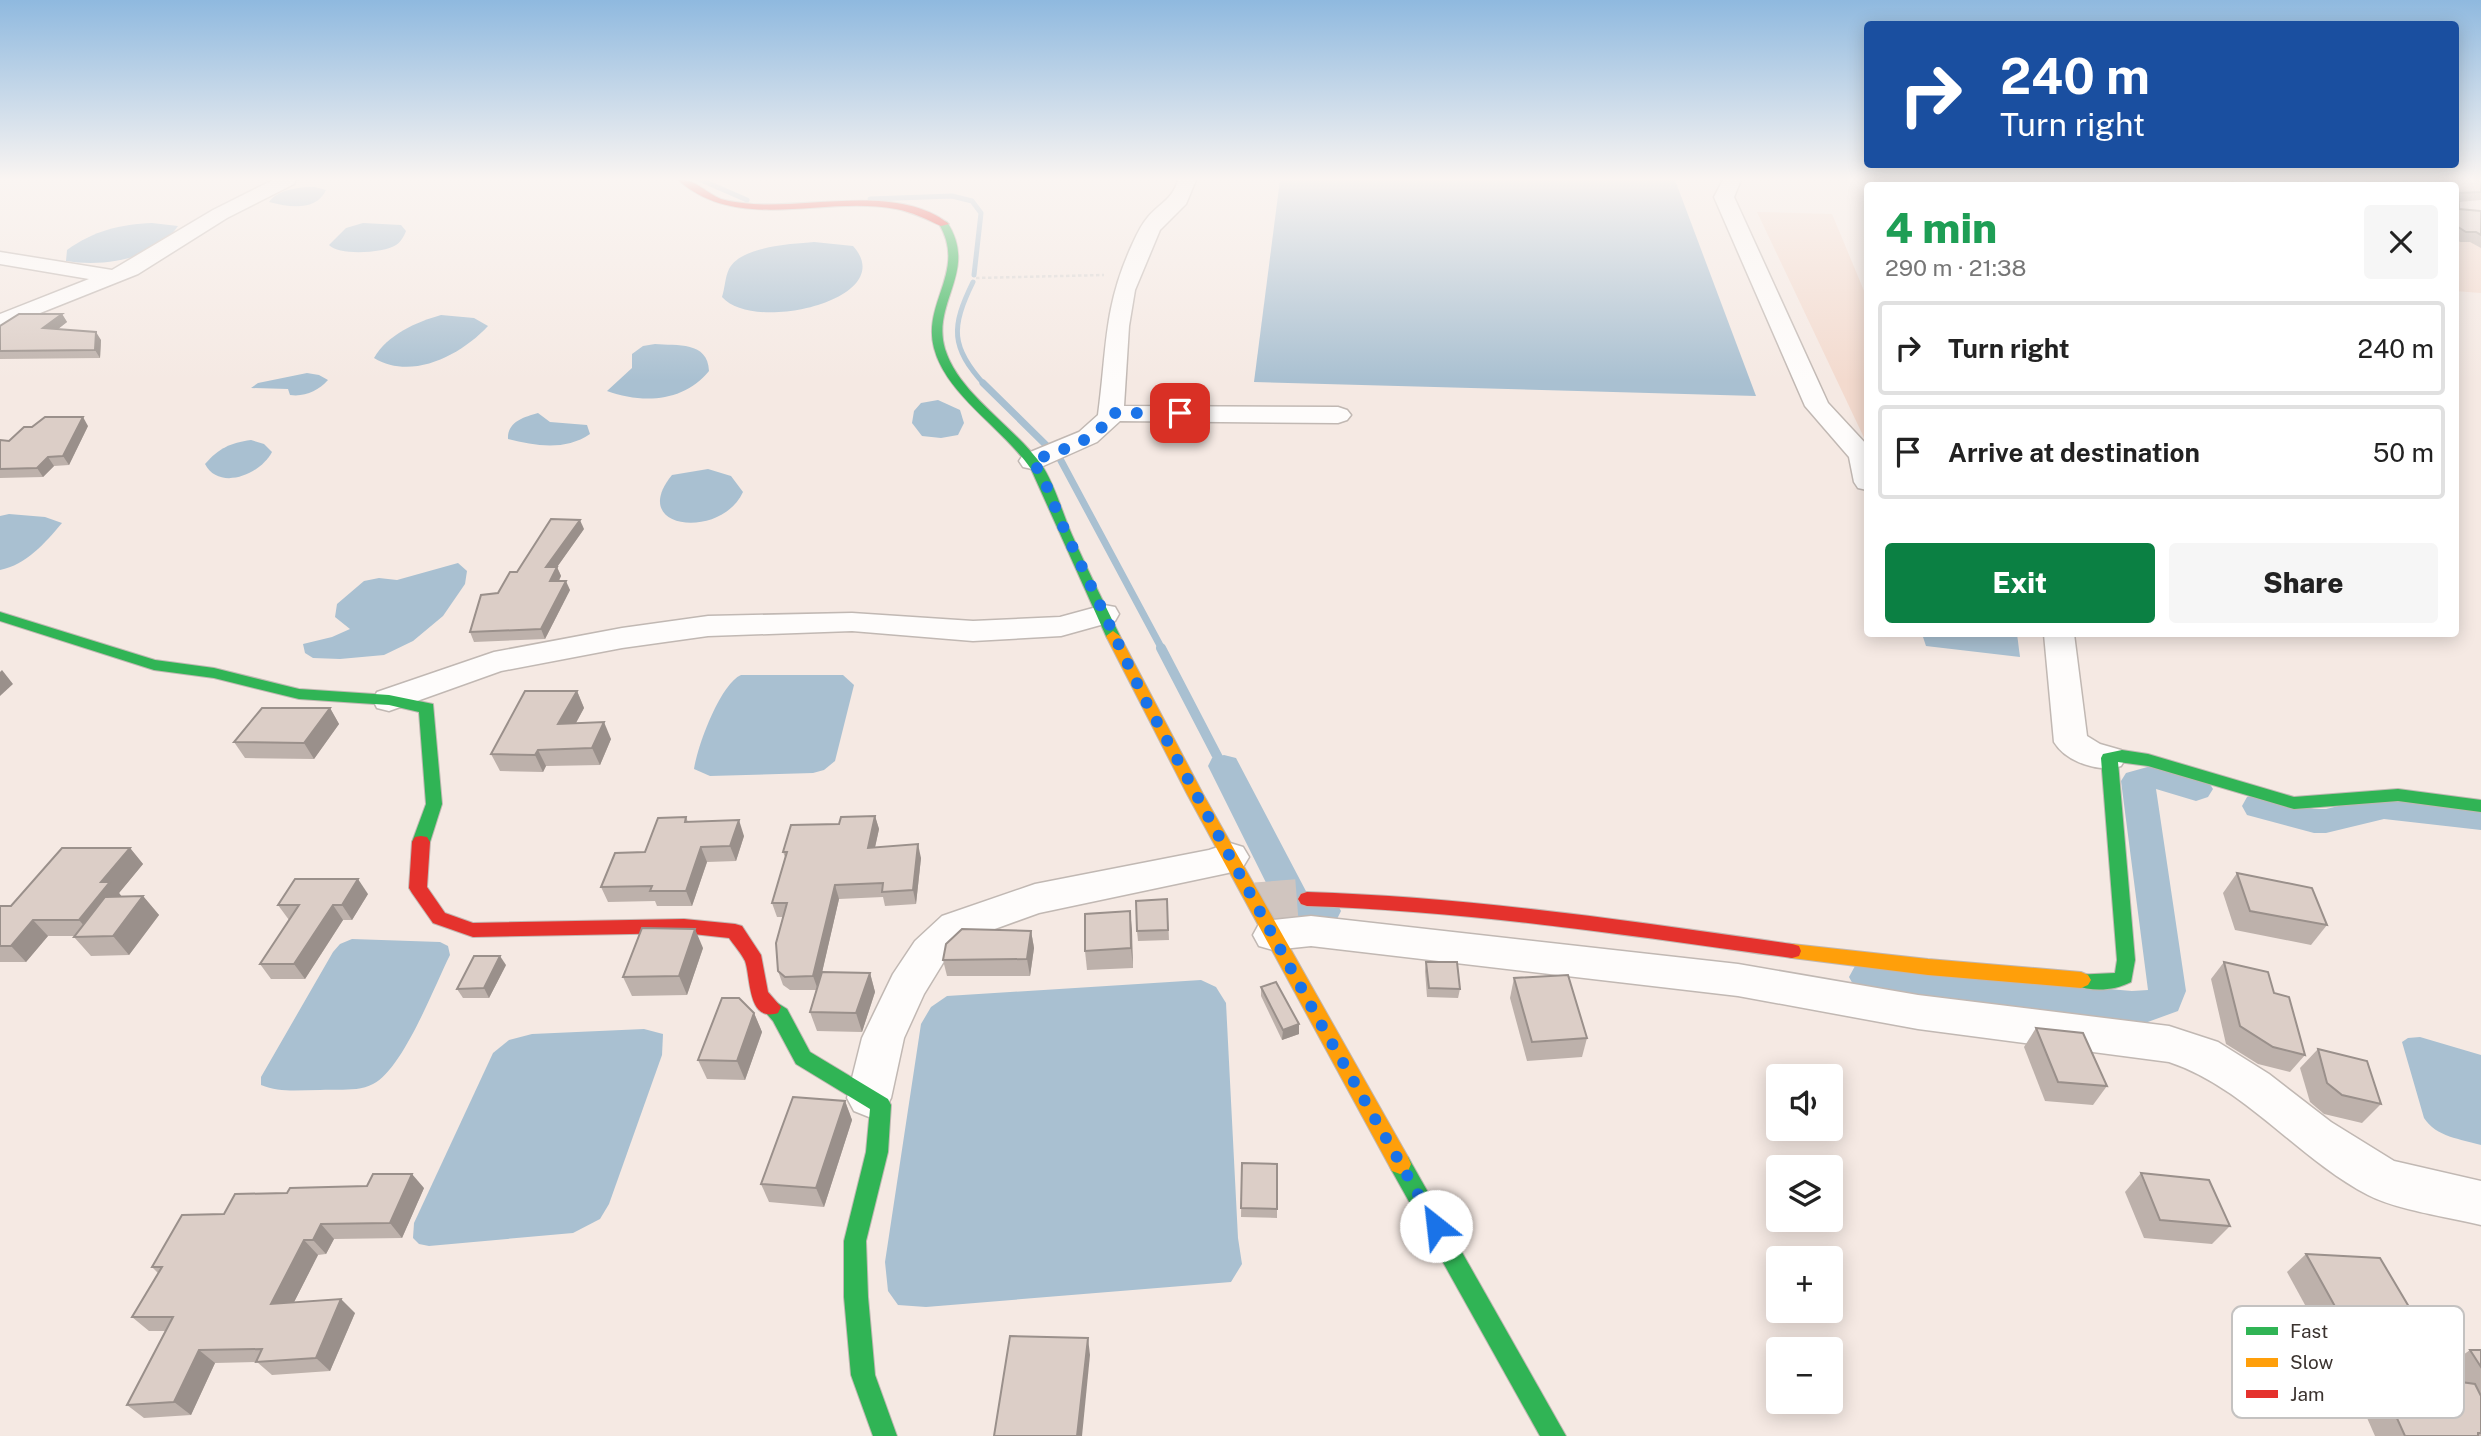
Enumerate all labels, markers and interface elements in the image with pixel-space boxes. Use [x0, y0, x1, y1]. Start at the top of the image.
text: 240 m [2000, 47, 2150, 105]
icon: right [1885, 49, 1976, 140]
text: Turn right [2000, 106, 2145, 143]
text: 4 min [1885, 203, 1997, 252]
button: close [2364, 205, 2438, 279]
text: 290 m · 21:38 [1885, 254, 2026, 281]
icon: right [1889, 329, 1927, 367]
text: Turn right [1948, 333, 2070, 364]
text: 240 m [2357, 333, 2434, 364]
pin [1150, 383, 1210, 443]
icon: arrive [1161, 394, 1199, 432]
icon: arrive [1889, 433, 1927, 471]
text: Arrive at destination [1948, 437, 2200, 468]
text: 50 m [2373, 437, 2434, 468]
button: Exit [1885, 543, 2155, 623]
button: Share [2169, 543, 2438, 623]
map controls [1766, 1064, 1843, 1414]
button: sound [1766, 1064, 1843, 1141]
button: layers [1766, 1155, 1843, 1232]
position arrow [1399, 1189, 1473, 1263]
button: + [1766, 1246, 1843, 1323]
legend [2232, 1306, 2464, 1418]
text: Fast [2290, 1320, 2328, 1342]
button: − [1766, 1337, 1843, 1414]
text: Slow [2290, 1351, 2334, 1373]
text: Jam [2290, 1383, 2324, 1405]

